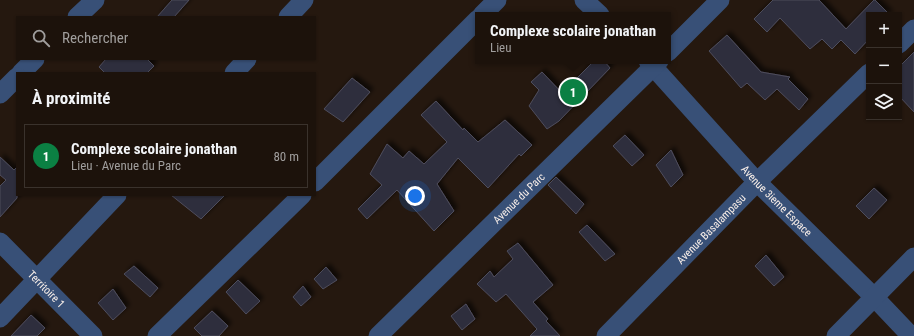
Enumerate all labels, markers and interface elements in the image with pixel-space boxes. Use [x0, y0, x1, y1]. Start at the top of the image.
popup [475, 12, 671, 64]
map controls [866, 12, 902, 120]
button: + [866, 12, 902, 48]
search box [16, 16, 316, 60]
text: Complexe scolaire jonathan [490, 22, 656, 40]
icon: search [30, 27, 52, 49]
text: Rechercher [62, 29, 128, 47]
text: Lieu [490, 40, 512, 55]
button: − [866, 48, 902, 84]
pin: 1 [560, 77, 586, 107]
button: layers [866, 84, 902, 120]
text: À proximité [32, 88, 110, 108]
text: Complexe scolaire jonathan [71, 140, 237, 158]
text: 1 [43, 149, 49, 164]
text: 80 m [273, 149, 299, 164]
text: Lieu · Avenue du Parc [71, 158, 181, 173]
street label: Avenue 3ieme Espace [738, 163, 814, 239]
street label: Avenue du Parc [491, 170, 548, 227]
your location [405, 186, 425, 206]
street label: Avenue Basalampasu [674, 191, 749, 267]
street label: Territoire 1 [25, 268, 67, 311]

